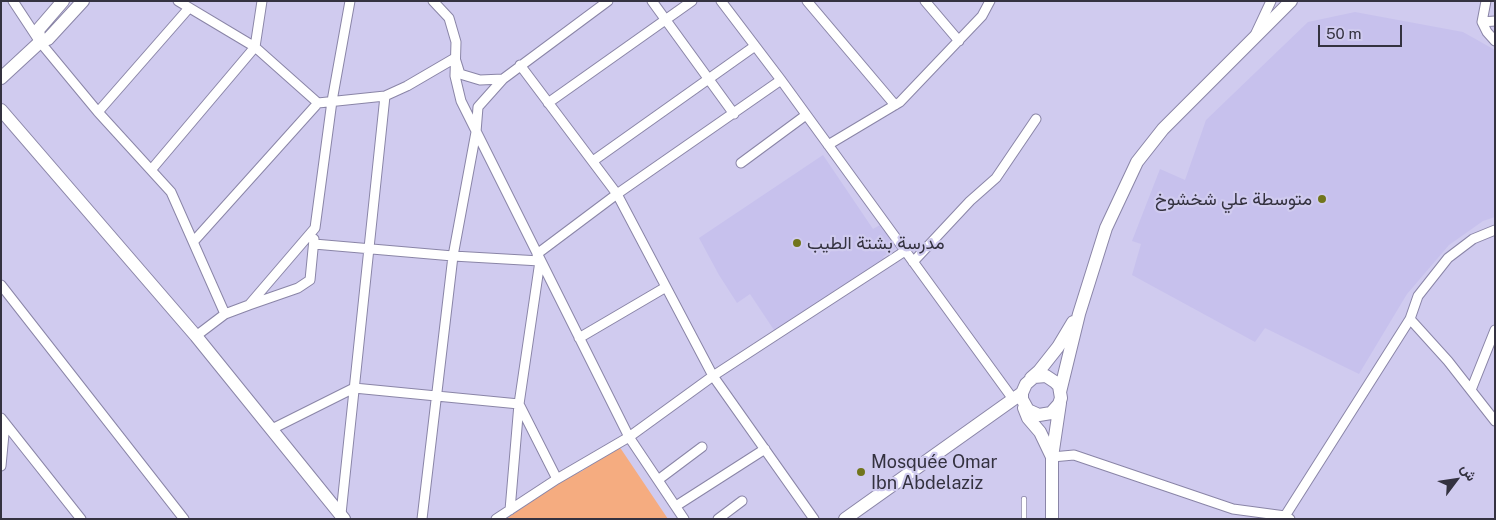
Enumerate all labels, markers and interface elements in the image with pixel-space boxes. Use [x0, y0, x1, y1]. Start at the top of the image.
scale bar [1321, 15, 1405, 47]
text: 50 m [1326, 25, 1361, 42]
place label: متوسطة علي شخشوخ [1155, 188, 1312, 210]
marker: متوسطة علي شخشوخ [1316, 193, 1328, 205]
place label: مدرسة بشتة الطيب [807, 232, 945, 254]
marker: مدرسة بشتة الطيب [791, 237, 803, 249]
place label: Mosquée Omar Ibn Abdelaziz [871, 451, 998, 494]
north arrow [1431, 455, 1481, 505]
text: ش [1458, 461, 1480, 484]
marker: Mosquée Omar Ibn Abdelaziz [855, 466, 867, 478]

